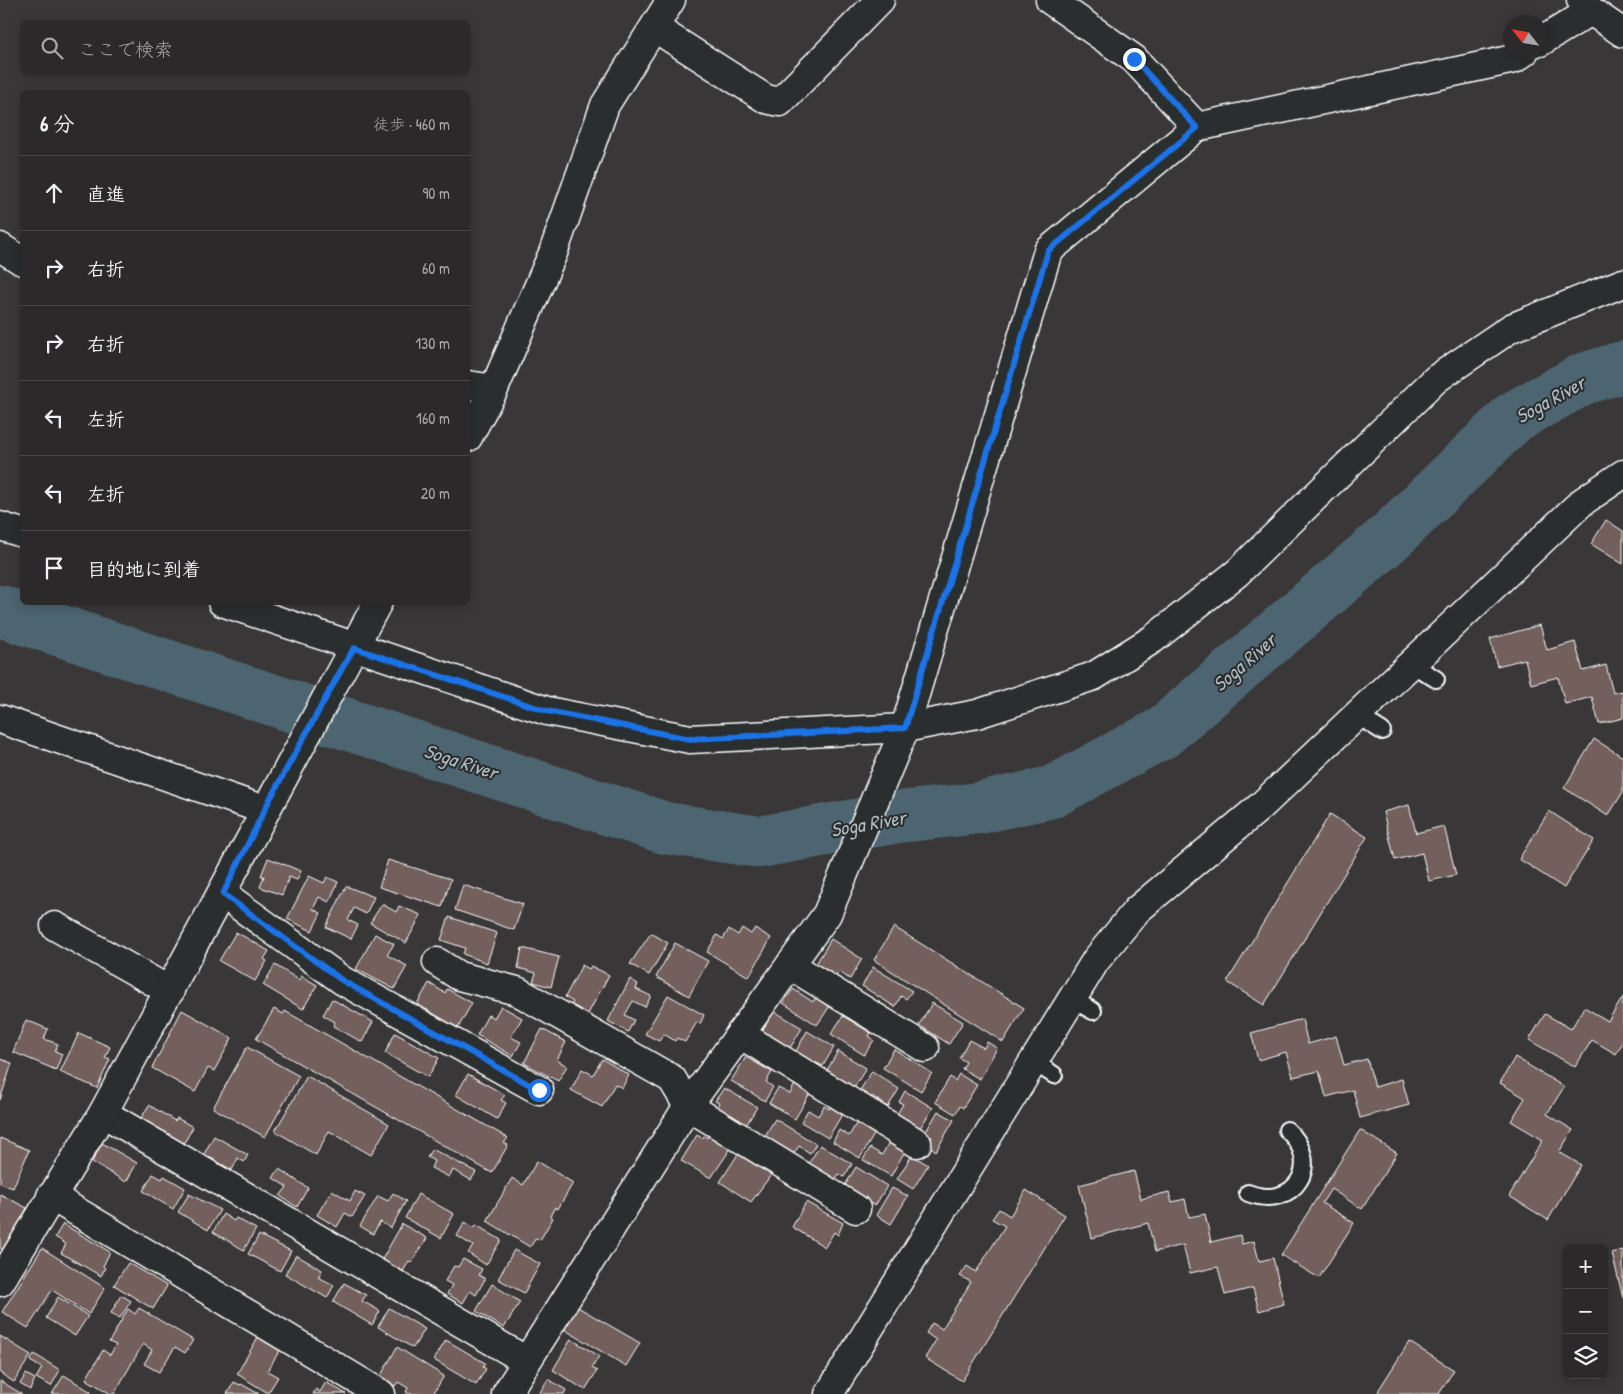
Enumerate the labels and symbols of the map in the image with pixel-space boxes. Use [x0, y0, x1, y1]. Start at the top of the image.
north arrow [1503, 15, 1548, 60]
route end [1123, 48, 1146, 71]
water label: Soga River [1510, 368, 1592, 430]
water label: Soga River [1207, 625, 1284, 698]
water label: Soga River [420, 736, 503, 787]
water label: Soga River [828, 803, 910, 844]
route start [528, 1079, 551, 1102]

